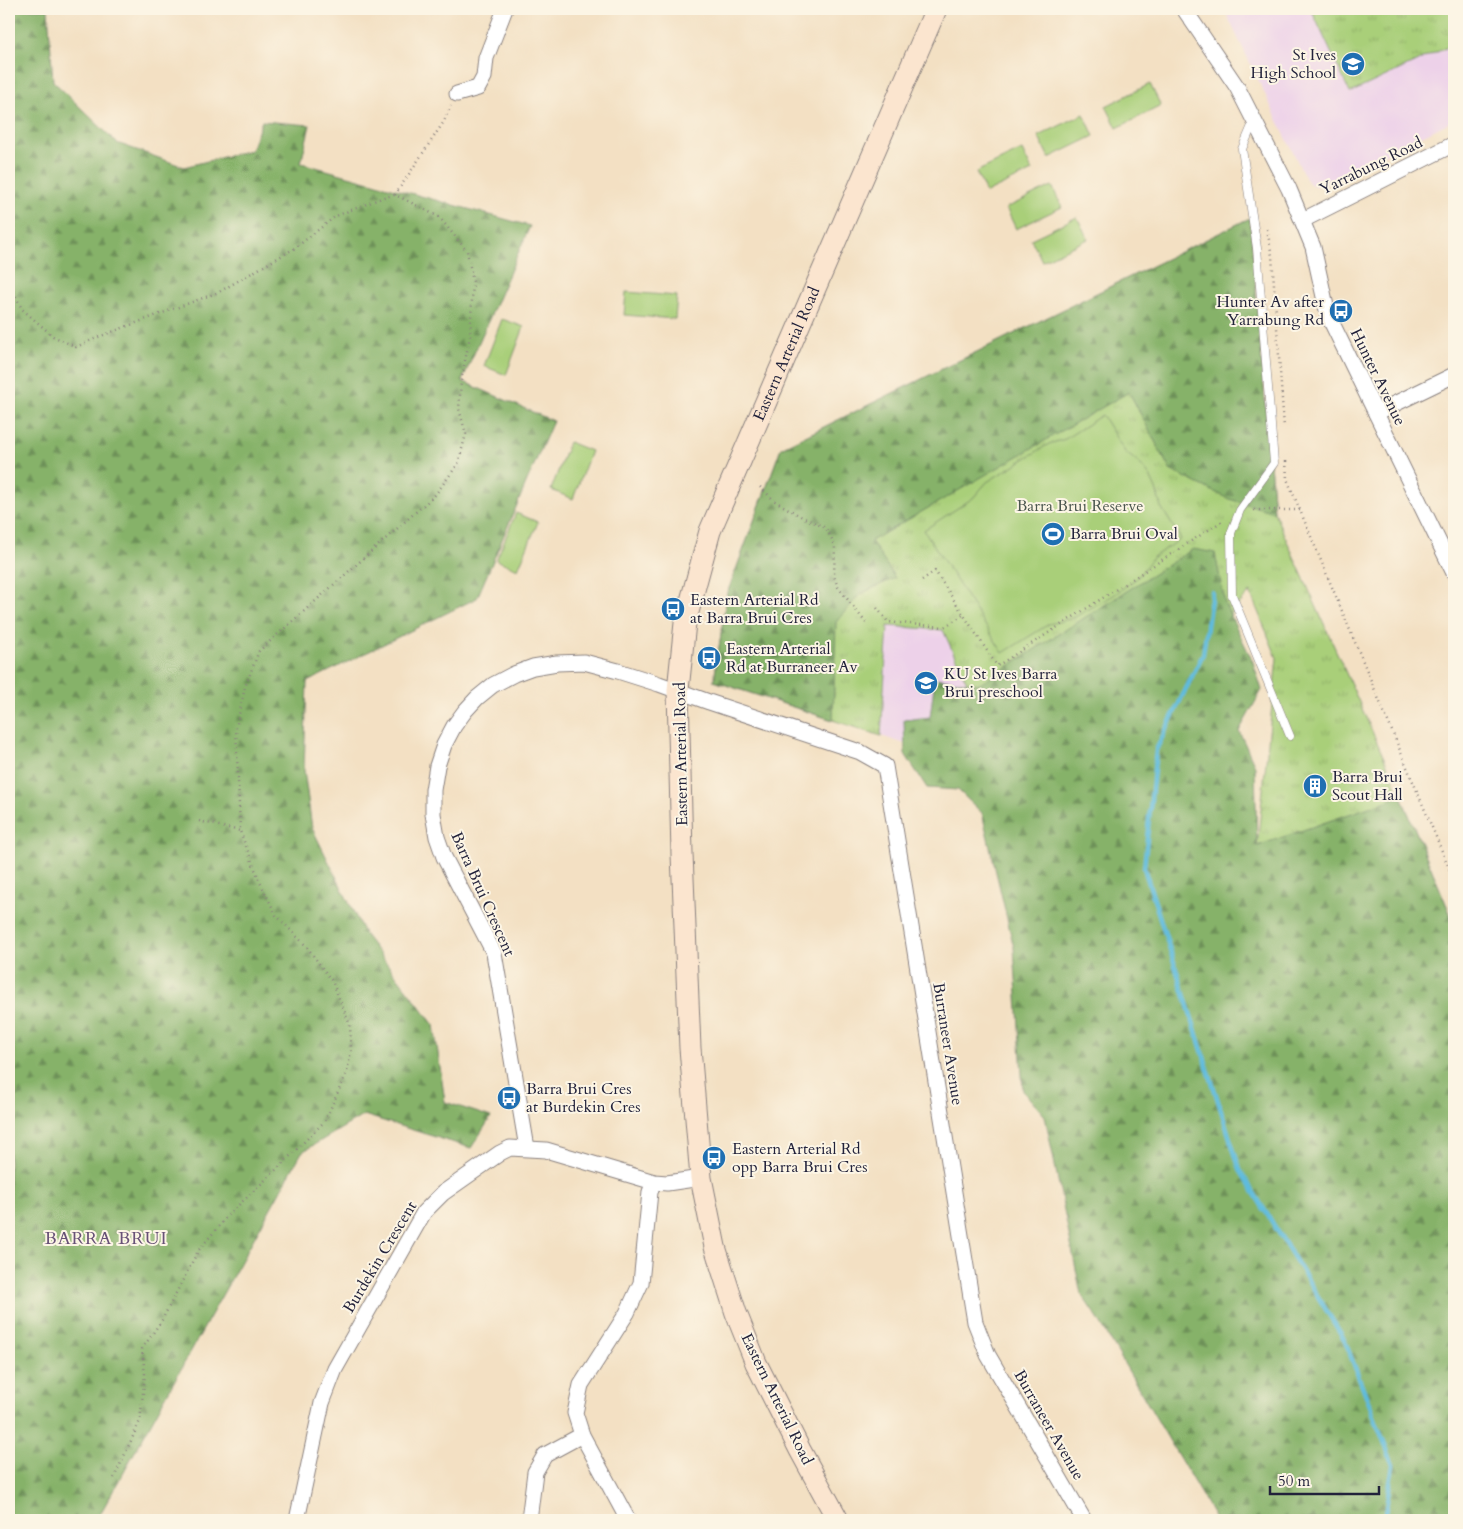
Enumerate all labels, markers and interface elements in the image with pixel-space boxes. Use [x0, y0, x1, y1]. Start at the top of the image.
place label: St Ives High School [1251, 44, 1336, 84]
school or university icon: St Ives High School [1340, 51, 1366, 77]
street label: Yarrabung Road [1316, 131, 1427, 201]
street label: Eastern Arterial Road [748, 283, 826, 424]
place label: Hunter Av after Yarrabung Rd [1217, 291, 1324, 331]
bus stop icon: Hunter Av after Yarrabung Rd [1328, 298, 1354, 324]
street label: Hunter Avenue [1345, 325, 1411, 429]
park label: Barra Brui Reserve [1016, 495, 1144, 517]
sports icon: Barra Brui Oval [1040, 521, 1066, 547]
place label: Barra Brui Oval [1070, 523, 1178, 545]
place label: Eastern Arterial Rd at Barra Brui Cres [690, 589, 819, 629]
bus stop icon: Eastern Arterial Rd at Barra Brui Cres [660, 596, 686, 622]
place label: Eastern Arterial Rd at Burraneer Av [726, 638, 859, 678]
bus stop icon: Eastern Arterial Rd at Burraneer Av [696, 645, 722, 671]
place label: KU St Ives Barra Brui preschool [944, 663, 1058, 703]
school or university icon: KU St Ives Barra Brui preschool [913, 670, 939, 696]
street label: Eastern Arterial Road [669, 681, 693, 826]
place label: Barra Brui Scout Hall [1332, 766, 1403, 806]
building icon: Barra Brui Scout Hall [1302, 773, 1328, 799]
street label: Barra Brui Crescent [446, 828, 520, 960]
street label: Burraneer Avenue [927, 981, 969, 1107]
place label: Barra Brui Cres at Burdekin Cres [526, 1078, 641, 1118]
bus stop icon: Barra Brui Cres at Burdekin Cres [496, 1085, 522, 1111]
place label: Eastern Arterial Rd opp Barra Brui Cres [732, 1138, 868, 1178]
bus stop icon: Eastern Arterial Rd opp Barra Brui Cres [701, 1145, 727, 1171]
street label: Burdekin Crescent [338, 1197, 422, 1317]
district label: BARRA BRUI [44, 1226, 168, 1251]
street label: Eastern Arterial Road [736, 1329, 819, 1469]
street label: Burraneer Avenue [1009, 1366, 1089, 1484]
scale bar [1270, 1464, 1379, 1496]
text: 50 m [1278, 1471, 1310, 1491]

